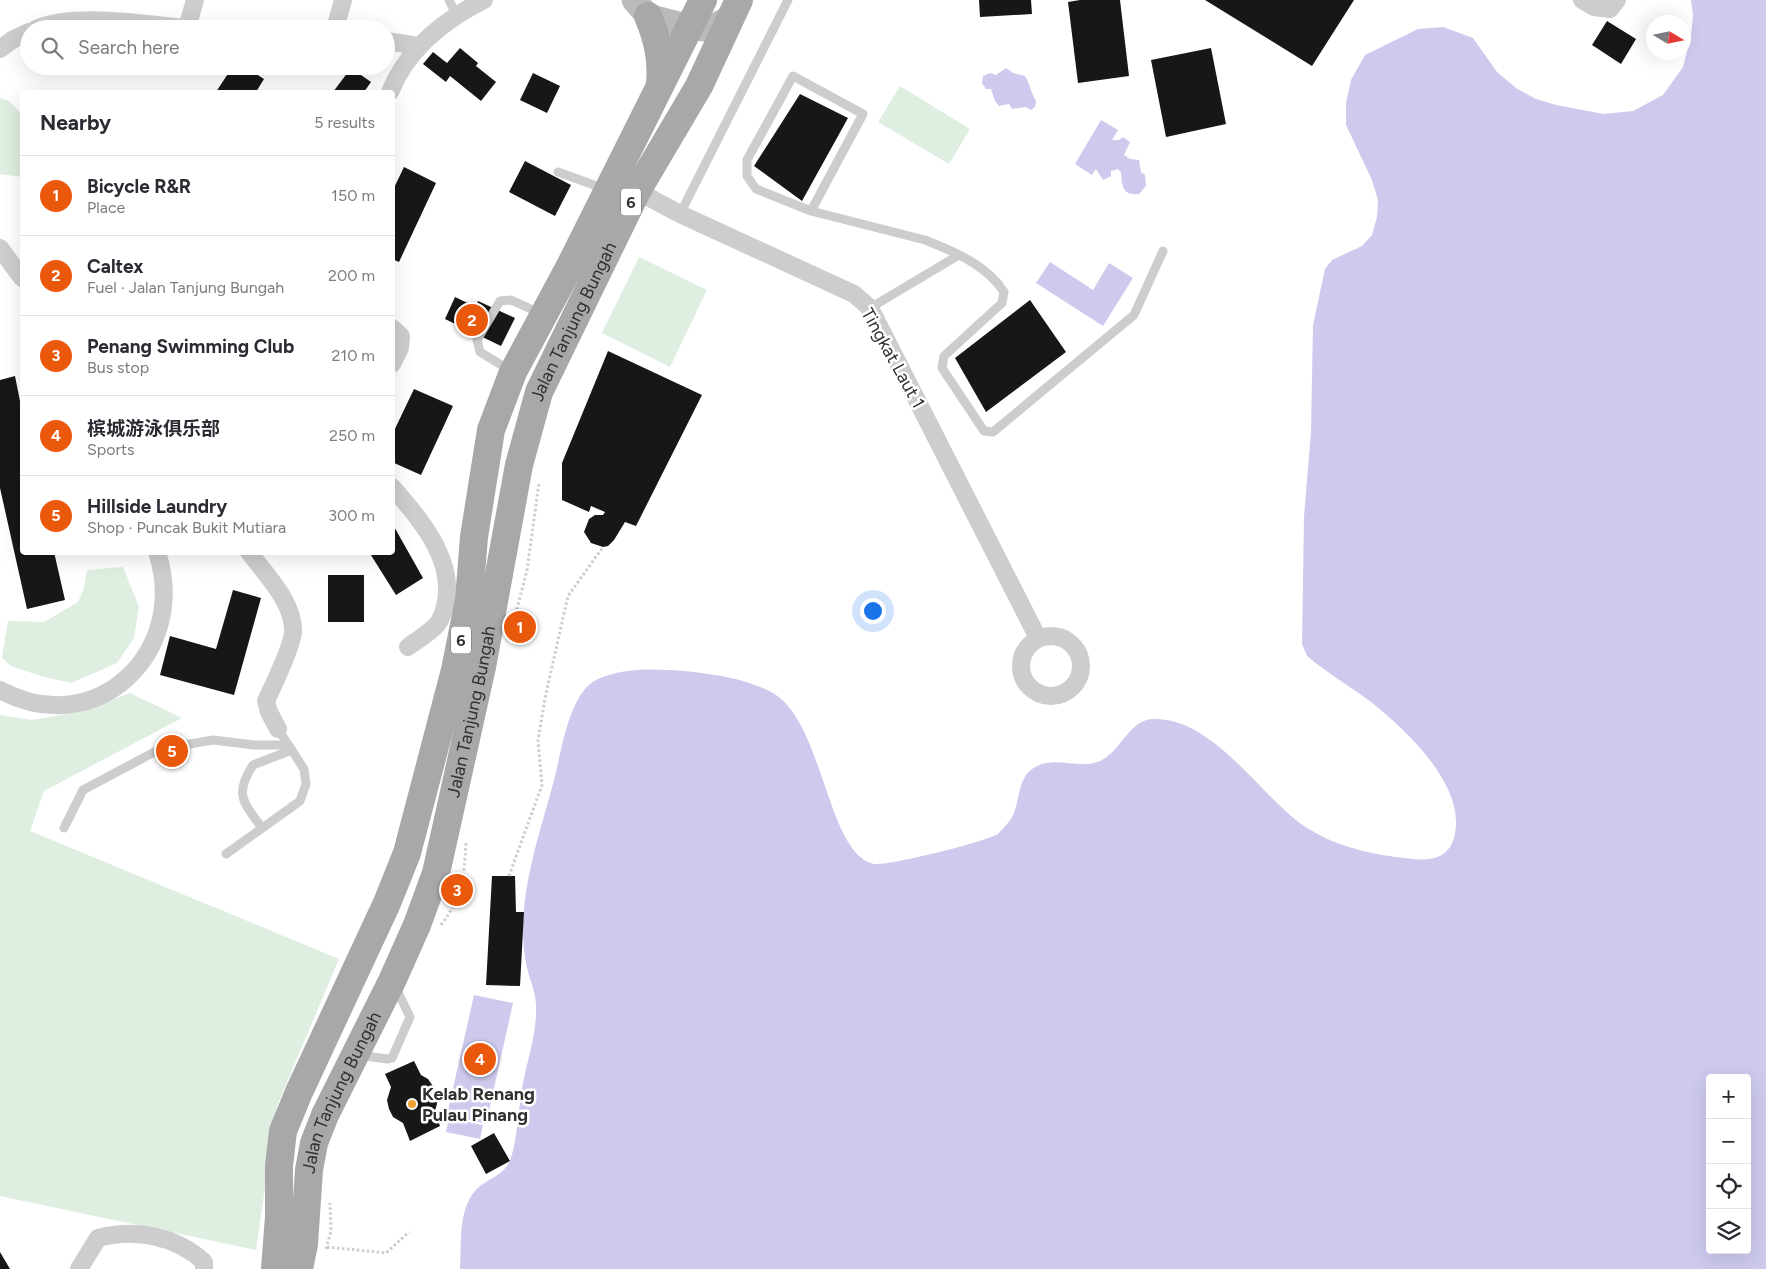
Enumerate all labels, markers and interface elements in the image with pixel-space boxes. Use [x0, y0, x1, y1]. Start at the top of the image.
north arrow [1646, 15, 1691, 60]
search box [20, 20, 395, 75]
icon: search [38, 34, 66, 62]
text: Search here [78, 36, 180, 59]
text: Nearby [40, 110, 111, 135]
text: 5 results [314, 113, 375, 132]
text: Bicycle R&R [87, 175, 191, 198]
text: 1 [53, 186, 59, 205]
text: 150 m [331, 186, 375, 205]
road number: 6 [621, 188, 641, 216]
text: Place [87, 198, 125, 217]
street label: Jalan Tanjung Bungah [526, 238, 622, 404]
text: Caltex [87, 255, 143, 278]
text: 2 [51, 266, 61, 285]
text: 200 m [328, 266, 375, 285]
text: Fuel · Jalan Tanjung Bungah [87, 278, 284, 297]
pin: 2 [456, 301, 488, 339]
street label: Tingkat Laut 1 [856, 304, 930, 412]
text: Penang Swimming Club [87, 335, 294, 358]
text: 3 [52, 346, 60, 365]
text: 210 m [332, 346, 375, 365]
text: Bus stop [87, 358, 149, 377]
text: 槟城游泳俱乐部 [87, 417, 220, 440]
text: 4 [51, 426, 61, 445]
text: 250 m [329, 426, 375, 445]
text: Sports [87, 440, 134, 459]
text: Hillside Laundry [87, 495, 227, 518]
text: 5 [51, 506, 61, 525]
text: 300 m [328, 506, 375, 525]
text: Shop · Puncak Bukit Mutiara [87, 518, 286, 537]
your location [860, 598, 886, 624]
pin: 1 [504, 608, 536, 646]
street label: Jalan Tanjung Bungah [442, 624, 500, 800]
road number: 6 [451, 626, 471, 654]
pin: 5 [156, 732, 188, 770]
pin: 3 [441, 871, 473, 909]
street label: Jalan Tanjung Bungah [298, 1008, 386, 1175]
pin: 4 [464, 1040, 496, 1078]
map controls [1706, 1074, 1751, 1254]
button: + [1706, 1074, 1751, 1119]
place label: Kelab Renang Pulau Pinang [422, 1083, 535, 1126]
marker: Kelab Renang Pulau Pinang [406, 1098, 418, 1110]
button: − [1706, 1119, 1751, 1164]
button: locate [1706, 1164, 1751, 1209]
button: layers [1706, 1209, 1751, 1254]

